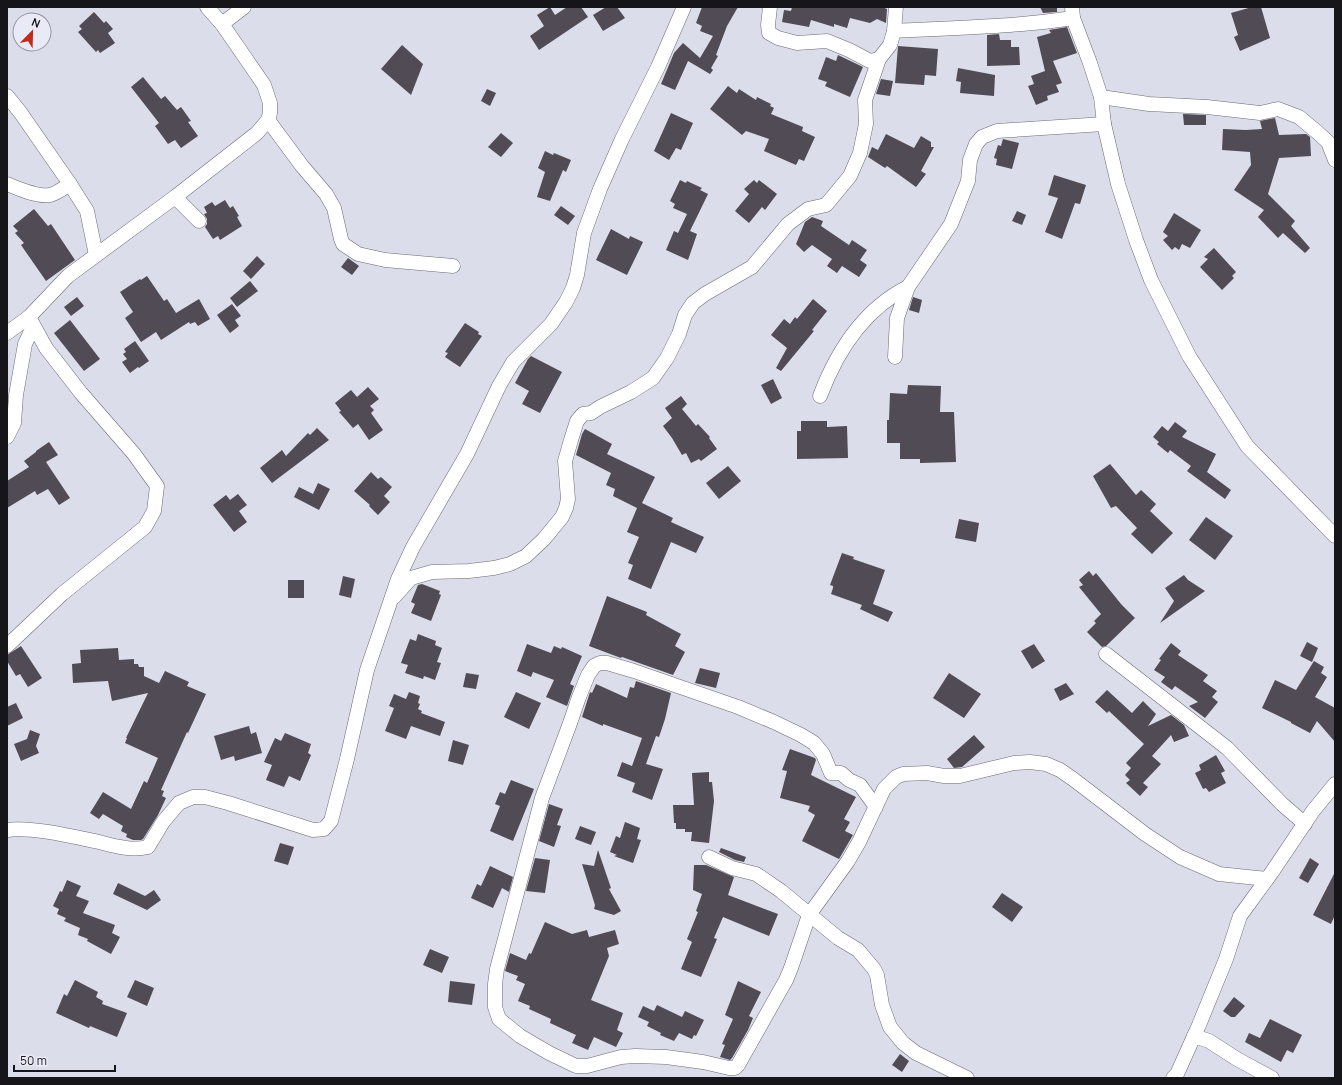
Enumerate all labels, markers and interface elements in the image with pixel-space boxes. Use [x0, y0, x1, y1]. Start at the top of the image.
north arrow [12, 12, 52, 52]
text: N [30, 14, 43, 31]
scale bar [14, 1047, 115, 1073]
text: 50 m [20, 1052, 47, 1069]

